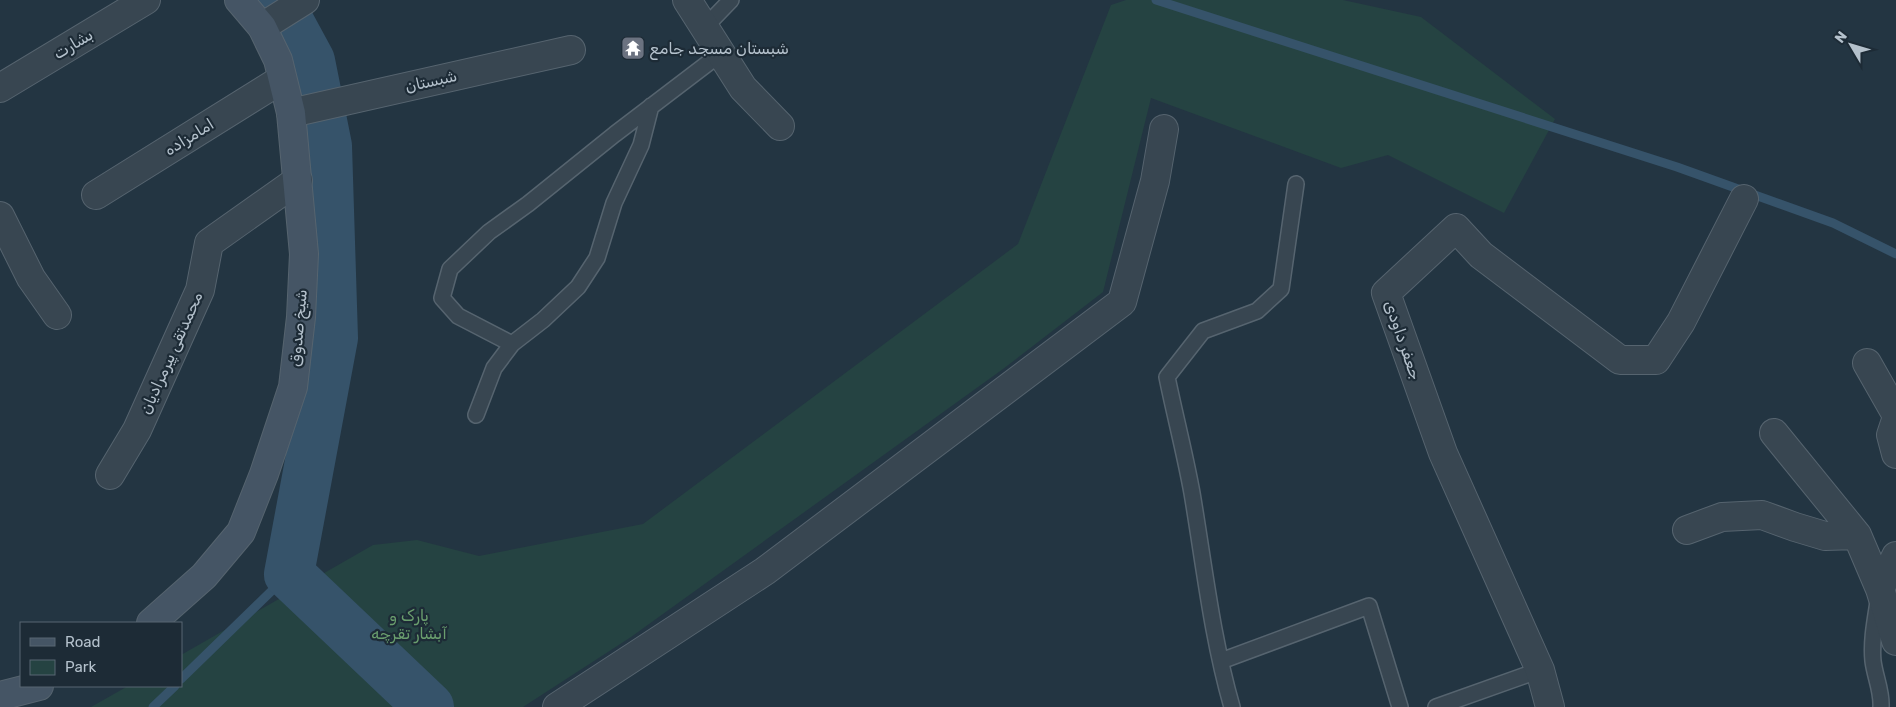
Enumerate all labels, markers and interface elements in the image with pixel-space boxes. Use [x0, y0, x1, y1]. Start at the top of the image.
north arrow [1826, 20, 1876, 70]
street label: بشارت [50, 25, 97, 64]
text: N [1831, 28, 1851, 47]
temple icon: شبستان مسجد جامع [620, 35, 646, 61]
place label: شبستان مسجد جامع [650, 39, 789, 60]
street label: شبستان [403, 66, 459, 96]
street label: امامزاده [161, 114, 218, 160]
street label: شیخ صدوق [285, 288, 313, 368]
street label: محمدتقی پیرمرادیان [136, 289, 207, 417]
street label: جعفر داودی [1380, 298, 1425, 383]
park label: پارک و آبشار تقرچه [371, 606, 447, 644]
legend [20, 622, 182, 687]
text: Road [65, 633, 101, 651]
text: Park [65, 658, 96, 676]

